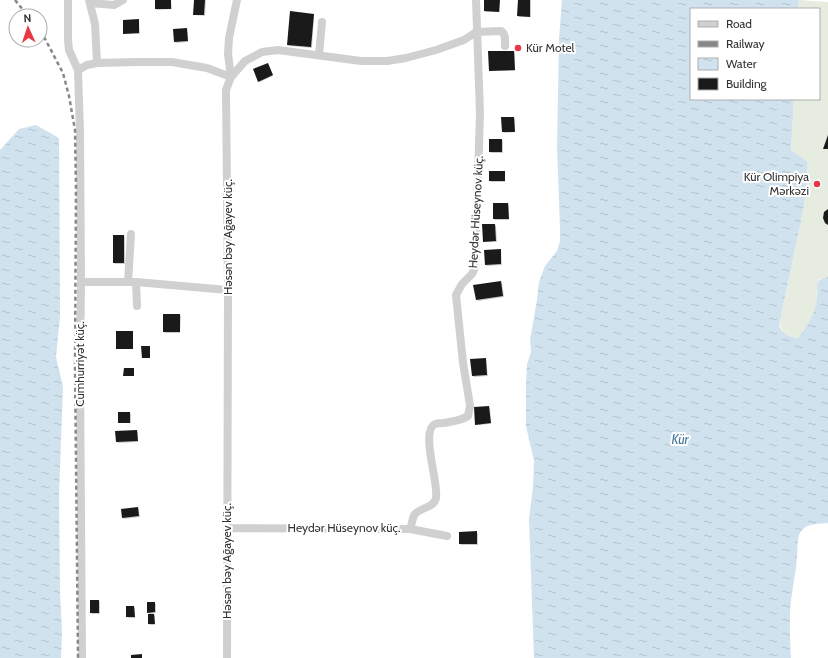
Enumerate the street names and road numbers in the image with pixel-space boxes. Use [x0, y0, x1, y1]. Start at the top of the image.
street label: Heydər Hüseynov küç. [465, 155, 486, 269]
street label: Həsən bəy Ağayev küç. [220, 179, 235, 295]
street label: Cumhurriyət küç. [72, 321, 87, 407]
street label: Həsən bəy Ağayev küç. [219, 503, 234, 619]
street label: Heydər Hüseynov küç. [288, 520, 400, 535]

